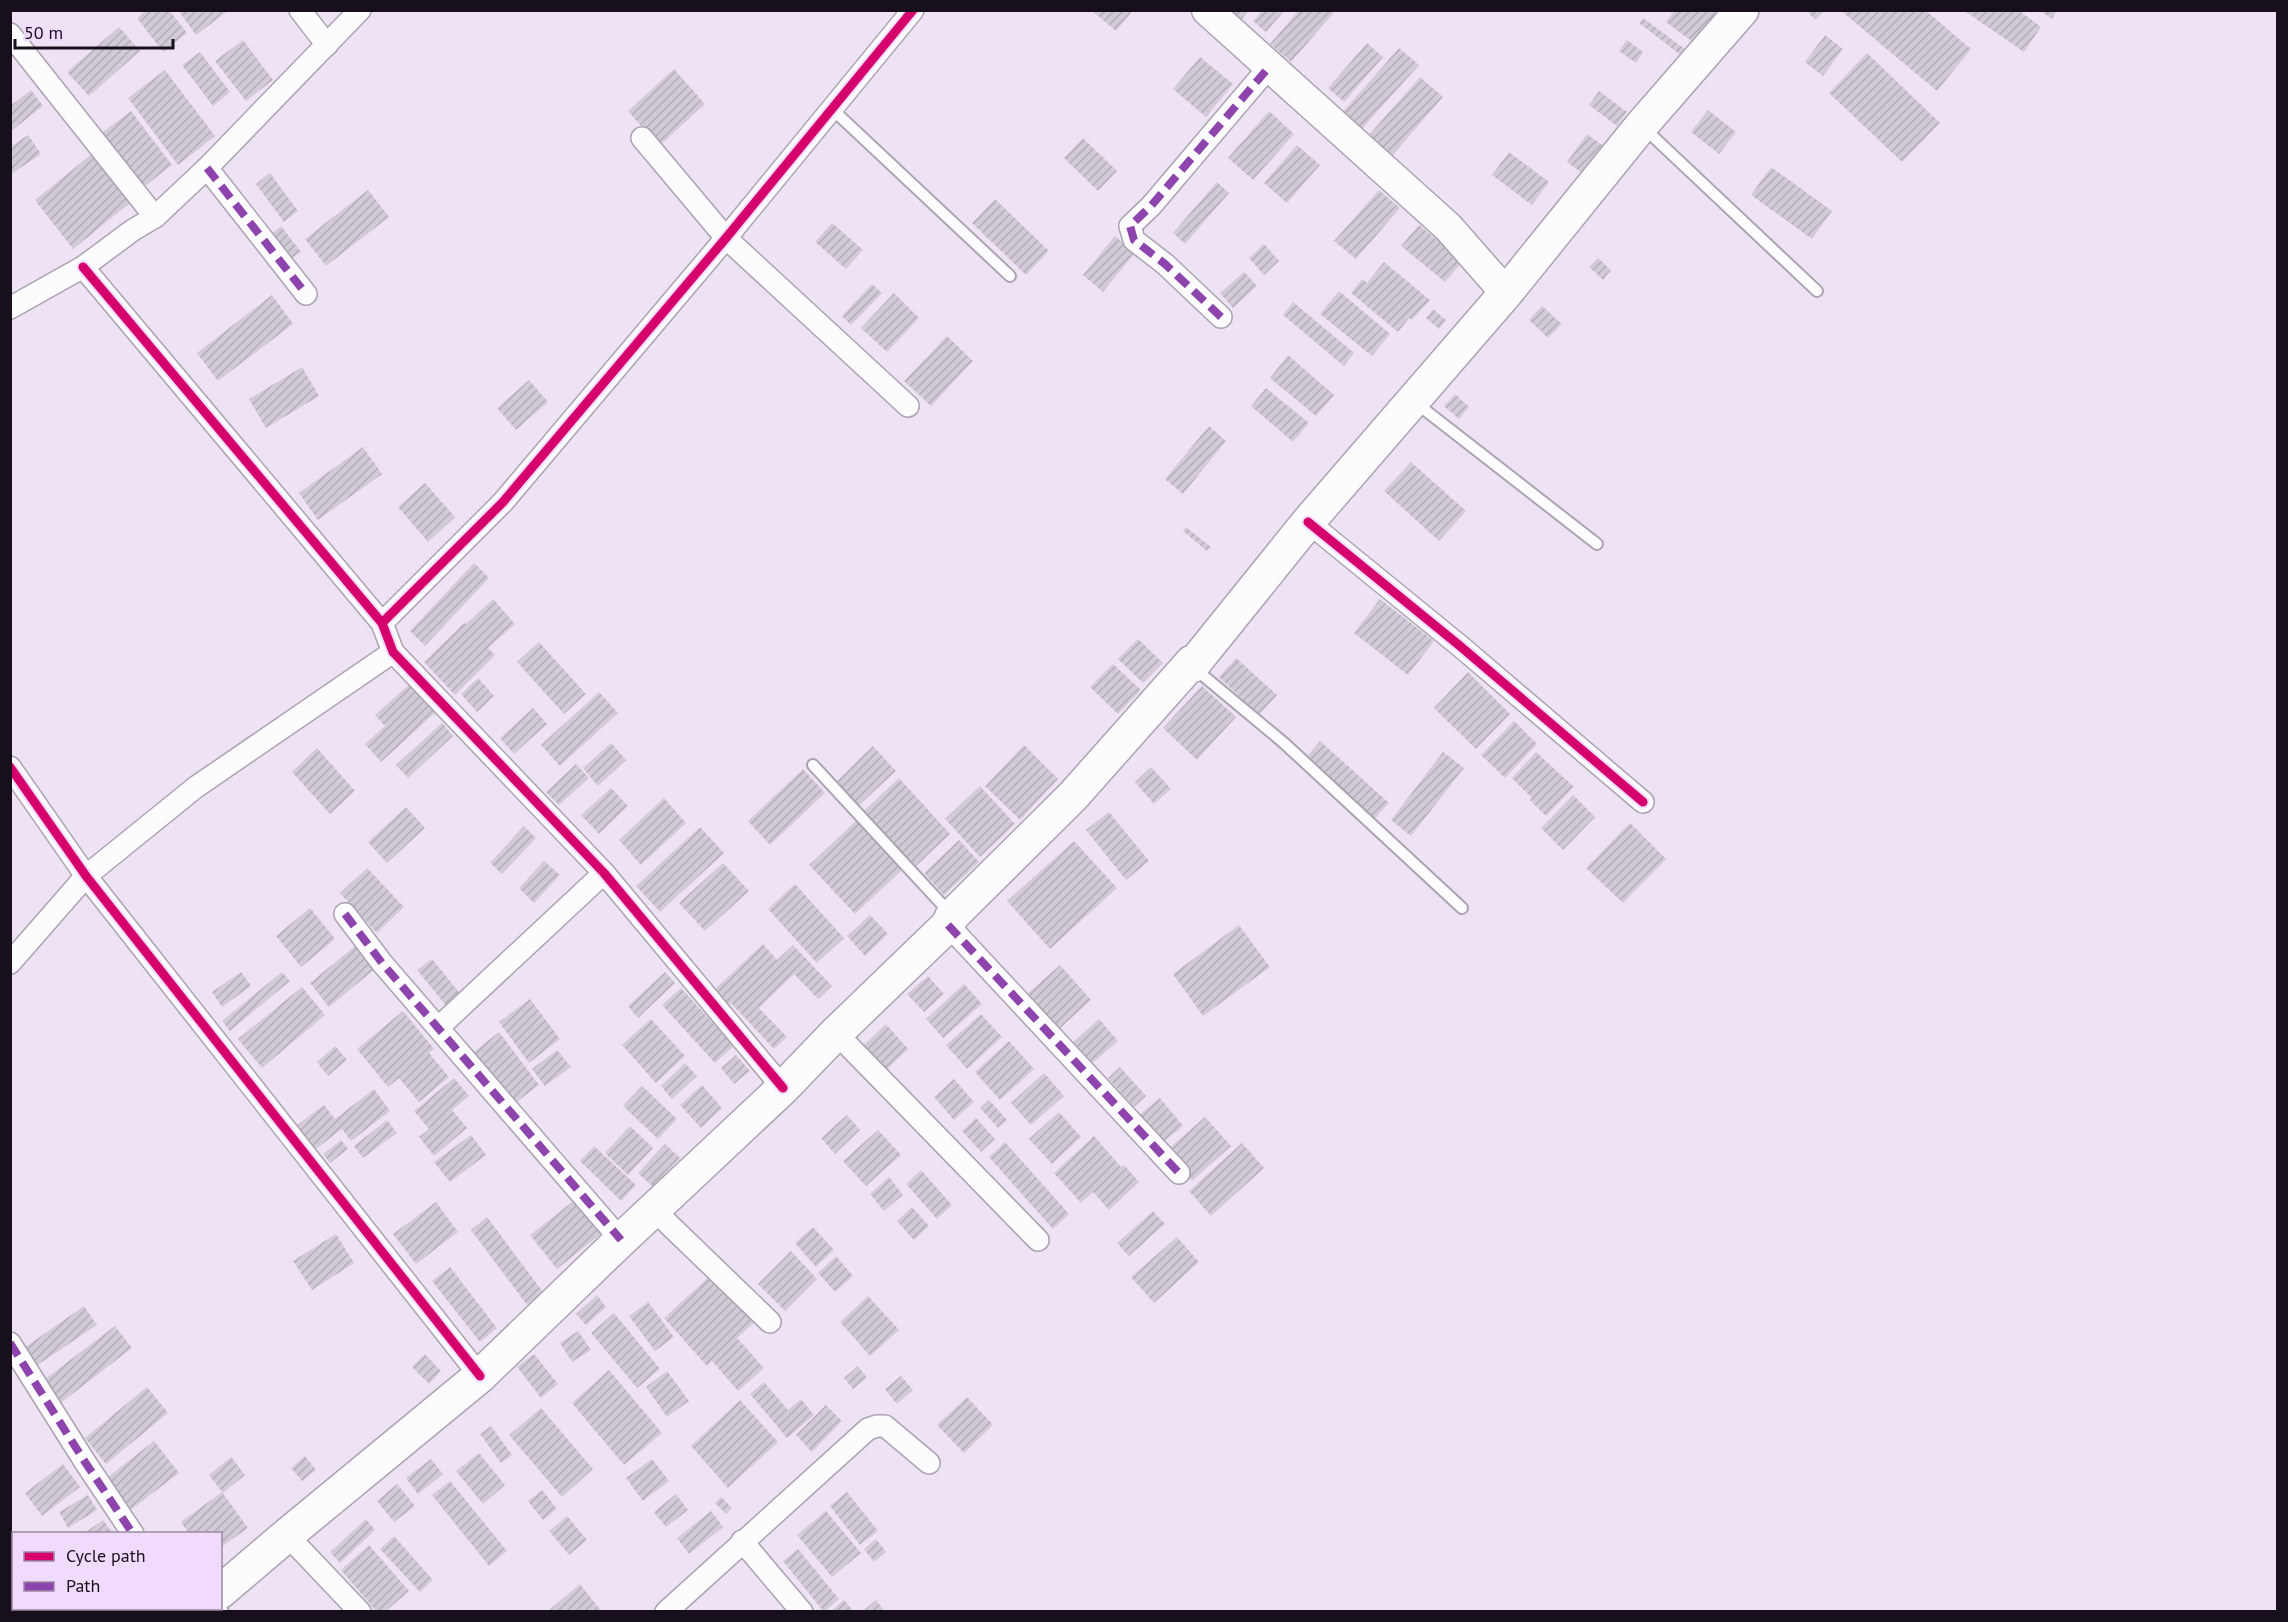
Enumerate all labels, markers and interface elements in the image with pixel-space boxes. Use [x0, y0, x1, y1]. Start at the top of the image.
scale bar [15, 12, 172, 50]
text: 50 m [24, 21, 63, 44]
legend [12, 1532, 222, 1610]
text: Cycle path [66, 1544, 146, 1567]
text: Path [66, 1574, 100, 1597]

